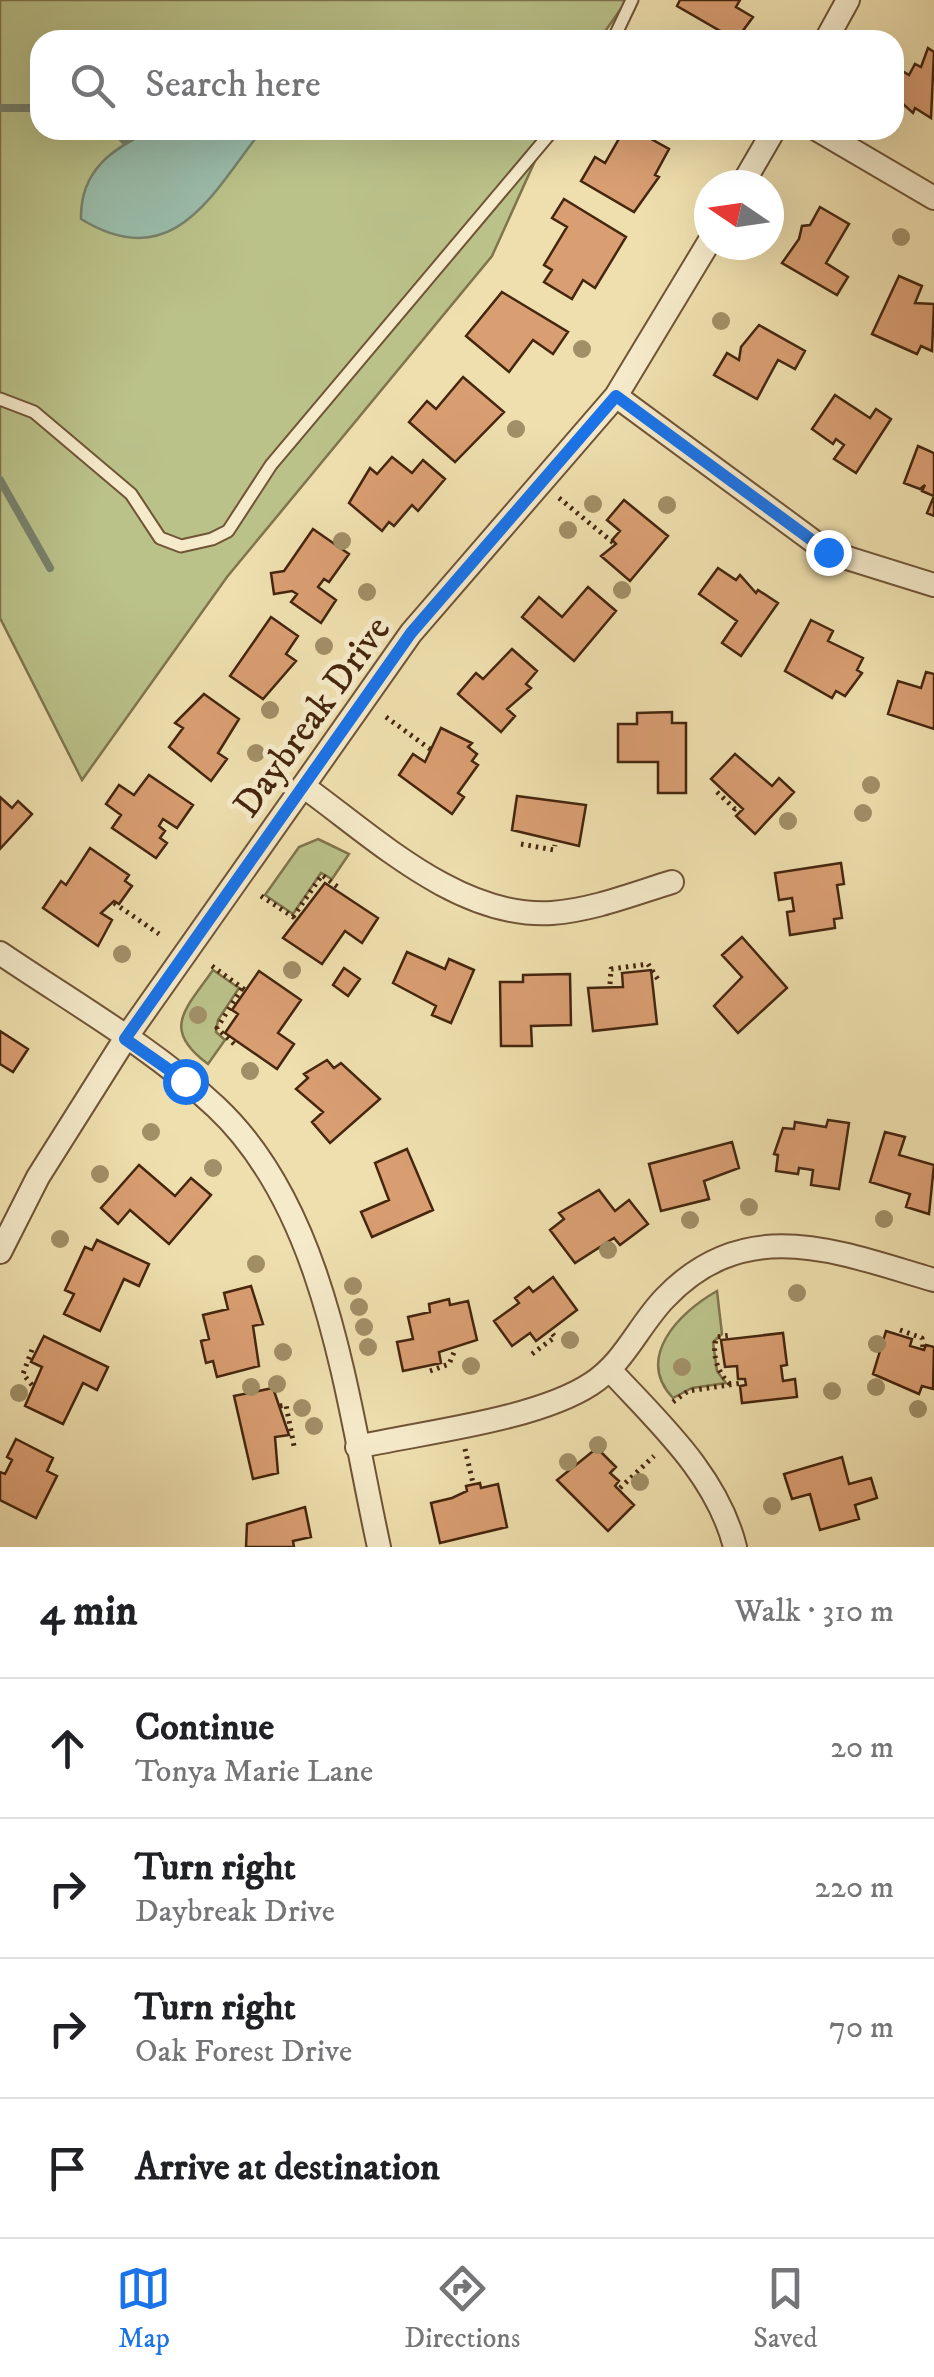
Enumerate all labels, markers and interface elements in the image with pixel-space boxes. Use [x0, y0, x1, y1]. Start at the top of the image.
search box [30, 30, 904, 140]
icon: search [65, 58, 120, 113]
text: Search here [145, 61, 321, 109]
north arrow [694, 170, 784, 260]
route end [806, 530, 852, 576]
street label: Daybreak Drive [223, 607, 402, 827]
route start [163, 1059, 209, 1105]
text: 4 min [40, 1586, 138, 1638]
text: Walk · 310 m [734, 1592, 894, 1632]
text: Continue [135, 1704, 274, 1752]
icon: ahead [40, 1721, 95, 1776]
text: 20 m [830, 1728, 894, 1768]
text: Tonya Marie Lane [135, 1752, 373, 1792]
text: Turn right [135, 1844, 296, 1892]
icon: right [40, 1861, 95, 1916]
text: 220 m [814, 1868, 894, 1908]
text: Daybreak Drive [135, 1892, 335, 1932]
text: Turn right [135, 1984, 296, 2032]
icon: right [40, 2001, 95, 2056]
text: 70 m [829, 2008, 894, 2048]
text: Oak Forest Drive [135, 2032, 352, 2072]
icon: arrive [40, 2141, 95, 2196]
text: Arrive at destination [135, 2144, 440, 2192]
tab: Map [116, 2261, 171, 2356]
tab: Directions [404, 2261, 520, 2356]
tab: Saved [753, 2261, 818, 2356]

